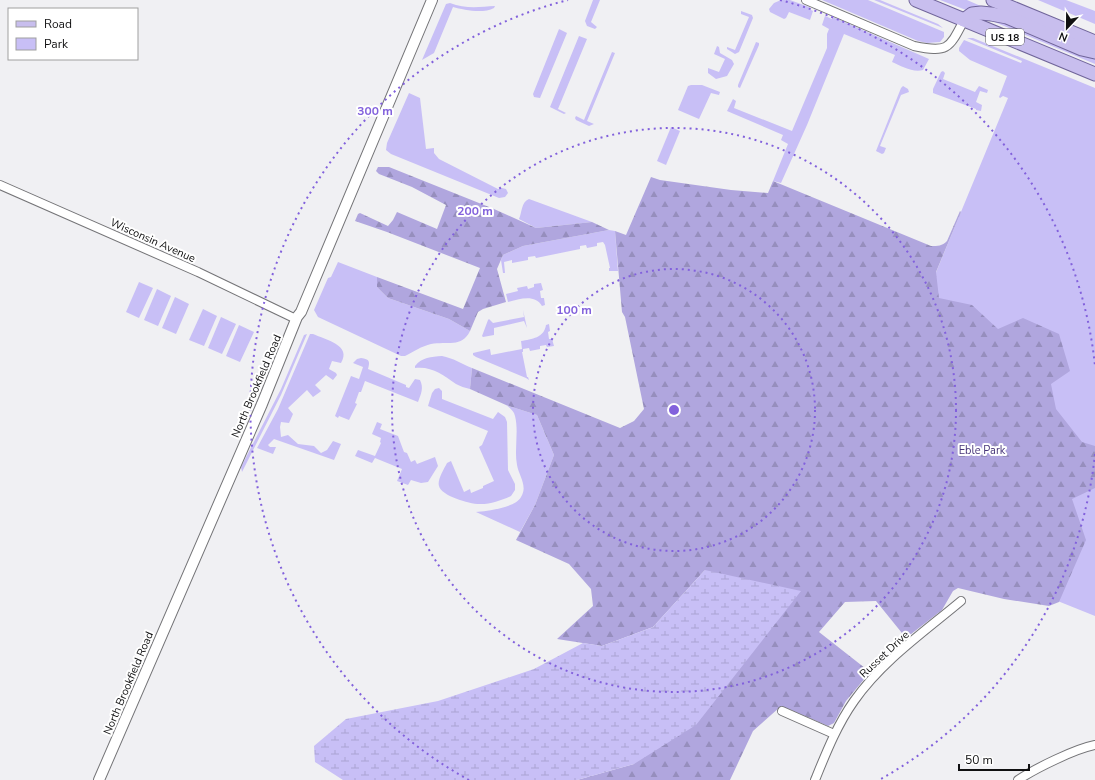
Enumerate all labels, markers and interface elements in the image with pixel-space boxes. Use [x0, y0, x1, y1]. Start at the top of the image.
legend [8, 8, 138, 60]
north arrow [1047, 8, 1087, 48]
text: Road [44, 16, 72, 32]
text: N [1057, 28, 1070, 45]
road number: US 18 [986, 29, 1024, 45]
text: Park [44, 36, 69, 52]
text: 300 m [357, 103, 393, 119]
text: 200 m [457, 203, 493, 219]
street label: Wisconsin Avenue [108, 215, 198, 266]
text: 100 m [556, 302, 592, 318]
street label: North Brookfield Road [228, 332, 285, 440]
centre of rings [667, 403, 681, 417]
park label: Eble Park [959, 443, 1006, 458]
street label: Russet Drive [856, 627, 912, 681]
street label: North Brookfield Road [100, 629, 157, 737]
scale bar [959, 746, 1029, 772]
text: 50 m [965, 752, 993, 768]

